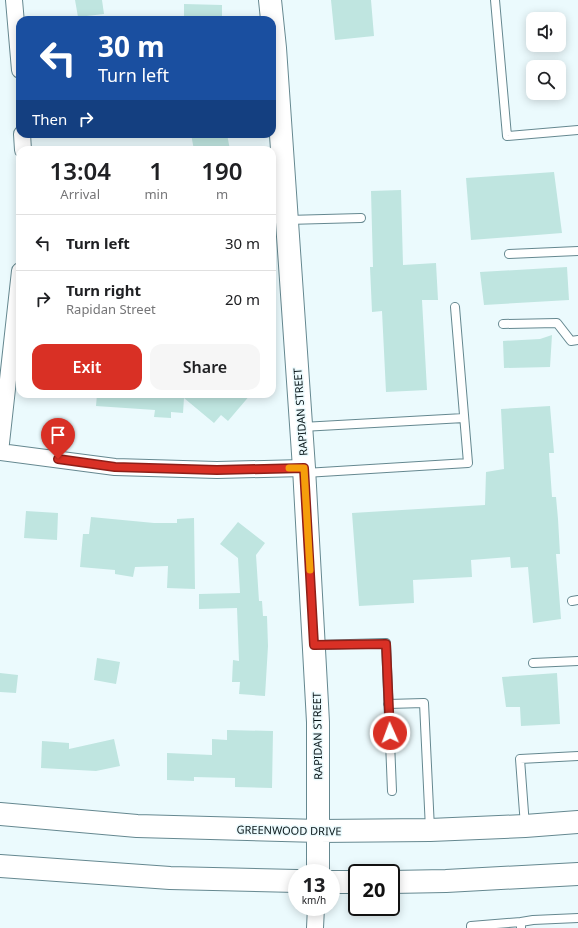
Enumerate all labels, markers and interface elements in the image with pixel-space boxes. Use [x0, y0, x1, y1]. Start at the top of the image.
map controls [526, 12, 566, 100]
button: sound [526, 12, 566, 52]
text: 30 m [98, 27, 165, 65]
icon: left [32, 32, 84, 84]
button: search [526, 60, 566, 100]
text: Turn left [98, 63, 169, 87]
icon: right [75, 108, 97, 130]
text: Then [32, 109, 67, 129]
text: 13:04 [49, 154, 111, 187]
text: 1 [149, 154, 163, 187]
text: 190 [201, 154, 243, 187]
text: Arrival [60, 185, 100, 203]
text: min [144, 185, 168, 203]
text: m [216, 185, 228, 203]
icon: left [32, 232, 54, 254]
text: Turn left [66, 233, 130, 253]
text: 30 m [225, 233, 260, 253]
text: Turn right [66, 280, 141, 300]
icon: right [32, 288, 54, 310]
text: 20 m [225, 289, 260, 309]
text: Rapidan Street [66, 300, 156, 318]
button: Exit [32, 344, 142, 390]
button: Share [150, 344, 260, 390]
street label: RAPIDAN STREET [289, 368, 311, 456]
pin [41, 418, 75, 459]
icon: arrive [47, 424, 69, 446]
street label: RAPIDAN STREET [309, 692, 325, 780]
position arrow [369, 712, 411, 754]
street label: GREENWOOD DRIVE [236, 822, 342, 838]
speed limit sign: 20 [348, 864, 400, 916]
text: 13 [303, 871, 325, 898]
text: km/h [302, 893, 326, 907]

